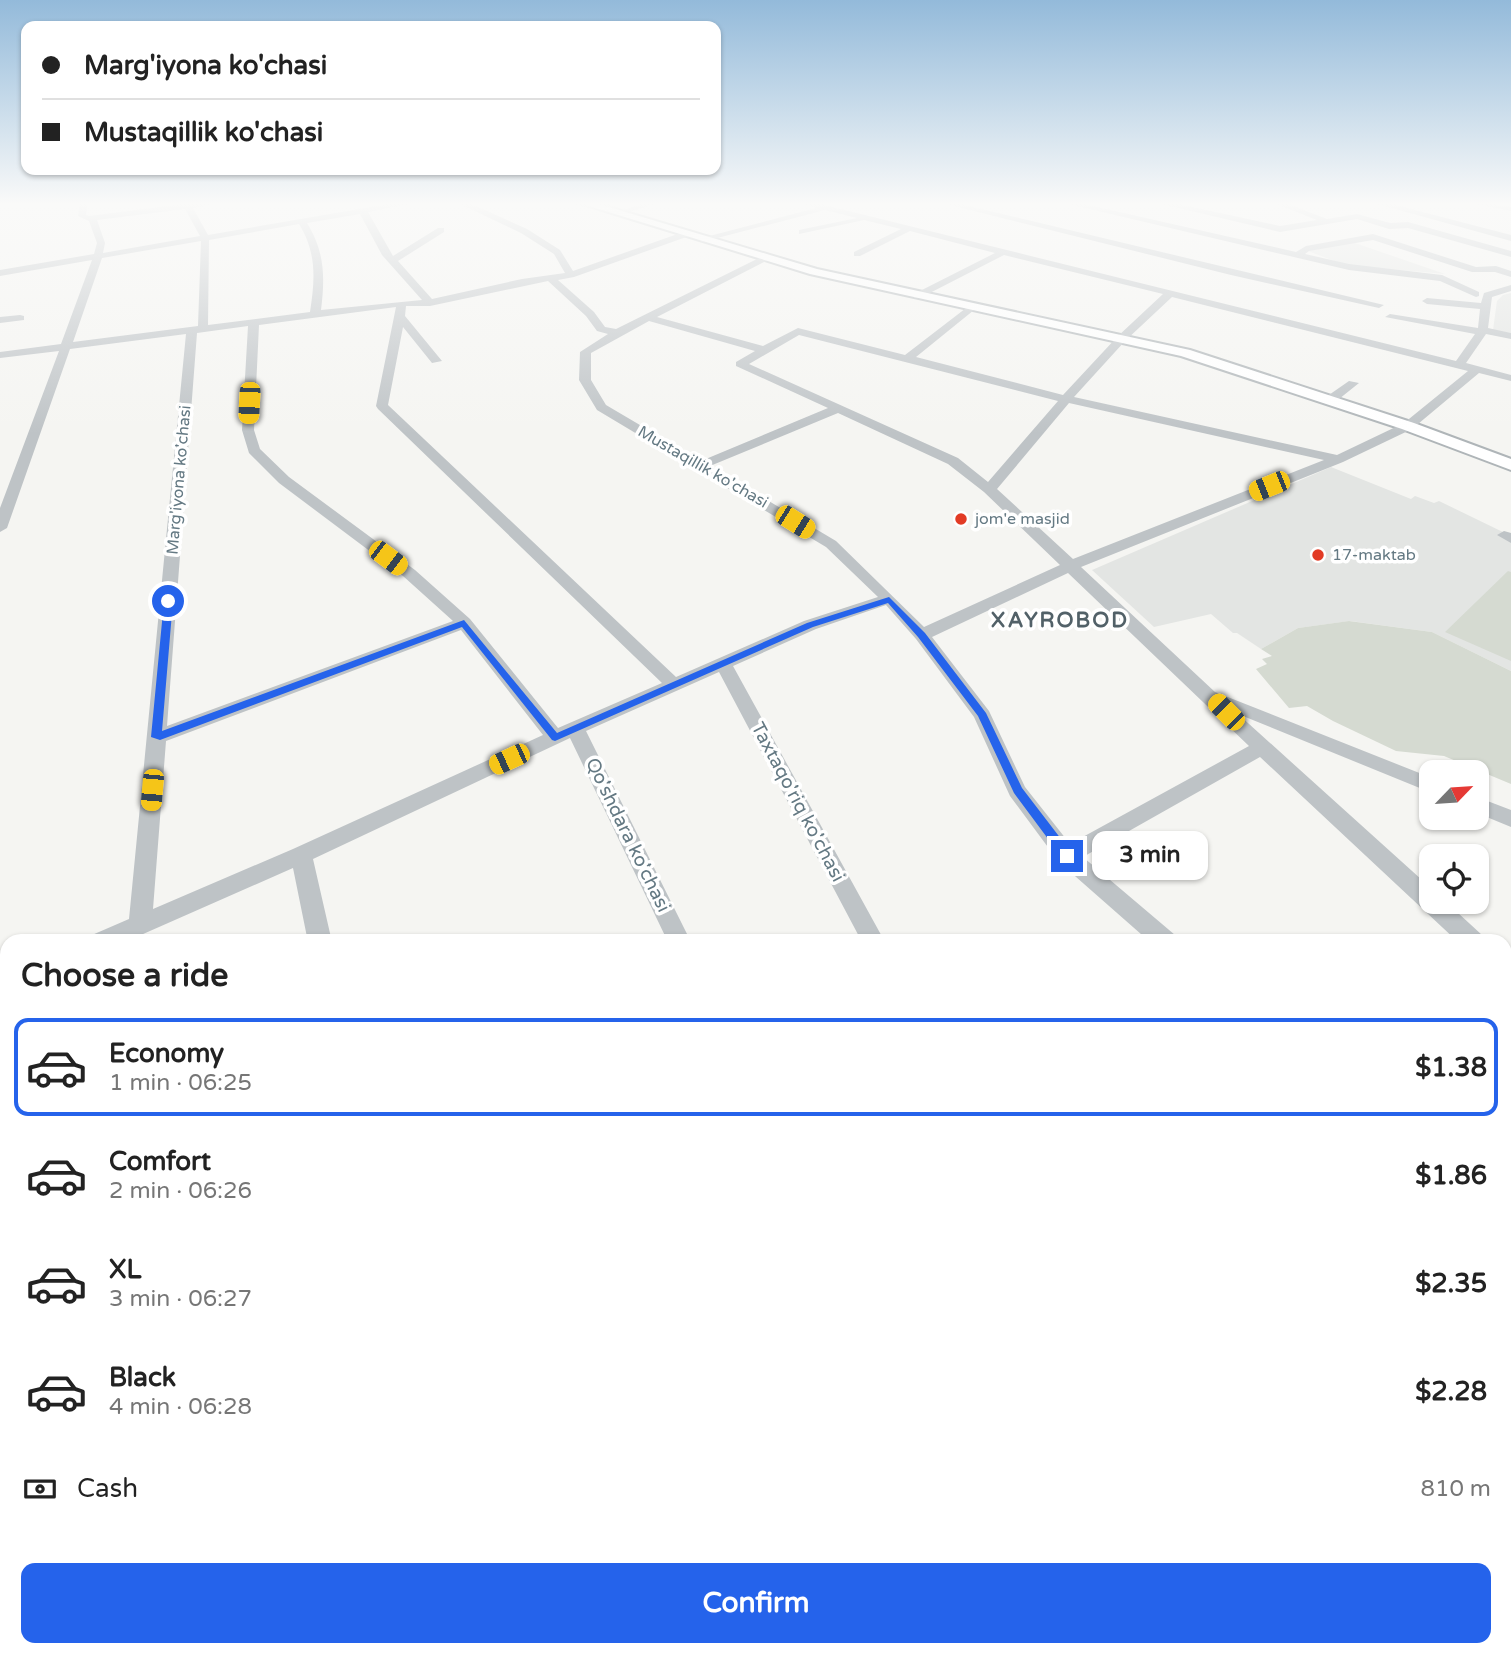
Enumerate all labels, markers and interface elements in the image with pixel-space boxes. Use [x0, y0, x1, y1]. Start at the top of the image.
text: Marg'iyona ko'chasi [84, 50, 327, 81]
text: Mustaqillik ko'chasi [84, 117, 323, 148]
car [238, 381, 261, 425]
street label: Marg'iyona ko'chasi [163, 405, 195, 555]
street label: Mustaqillik ko'chasi [634, 422, 772, 512]
car [1246, 468, 1293, 504]
car [772, 502, 819, 542]
place label: jom'e masjid [974, 509, 1070, 529]
marker: jom'e masjid [953, 511, 969, 527]
car [365, 537, 412, 579]
place label: 17-maktab [1332, 545, 1416, 565]
marker: 17-maktab [1310, 547, 1326, 563]
route start [152, 585, 184, 617]
district label: XAYROBOD [991, 608, 1129, 633]
car [1204, 690, 1249, 734]
street label: Taxtaqo'riq ko'chasi [747, 719, 849, 885]
car [486, 741, 533, 777]
street label: Qo'shdara ko'chasi [581, 754, 675, 916]
north arrow [1419, 760, 1489, 830]
map controls [1419, 760, 1489, 914]
car [140, 768, 165, 812]
callout: 3 min [1092, 832, 1207, 880]
route end [1051, 840, 1083, 872]
text: 3 min [1119, 841, 1181, 869]
button: locate [1419, 844, 1489, 914]
text: Choose a ride [21, 957, 228, 995]
icon: car [25, 1036, 88, 1099]
text: Economy [109, 1038, 224, 1069]
text: $1.38 [1415, 1052, 1487, 1083]
text: 1 min · 06:25 [109, 1069, 252, 1097]
icon: car [25, 1144, 88, 1207]
text: Comfort [109, 1146, 211, 1177]
text: $1.86 [1415, 1160, 1487, 1191]
text: 2 min · 06:26 [109, 1177, 252, 1205]
icon: car [25, 1252, 88, 1315]
text: XL [109, 1254, 141, 1285]
text: $2.35 [1415, 1268, 1487, 1299]
text: 3 min · 06:27 [109, 1285, 252, 1313]
icon: car [25, 1360, 88, 1423]
text: Black [109, 1362, 176, 1393]
text: $2.28 [1415, 1376, 1487, 1407]
text: 4 min · 06:28 [109, 1393, 252, 1421]
icon: cash [21, 1470, 59, 1508]
text: Cash [77, 1473, 138, 1504]
text: 810 m [1421, 1475, 1491, 1503]
button: Confirm [21, 1563, 1491, 1643]

